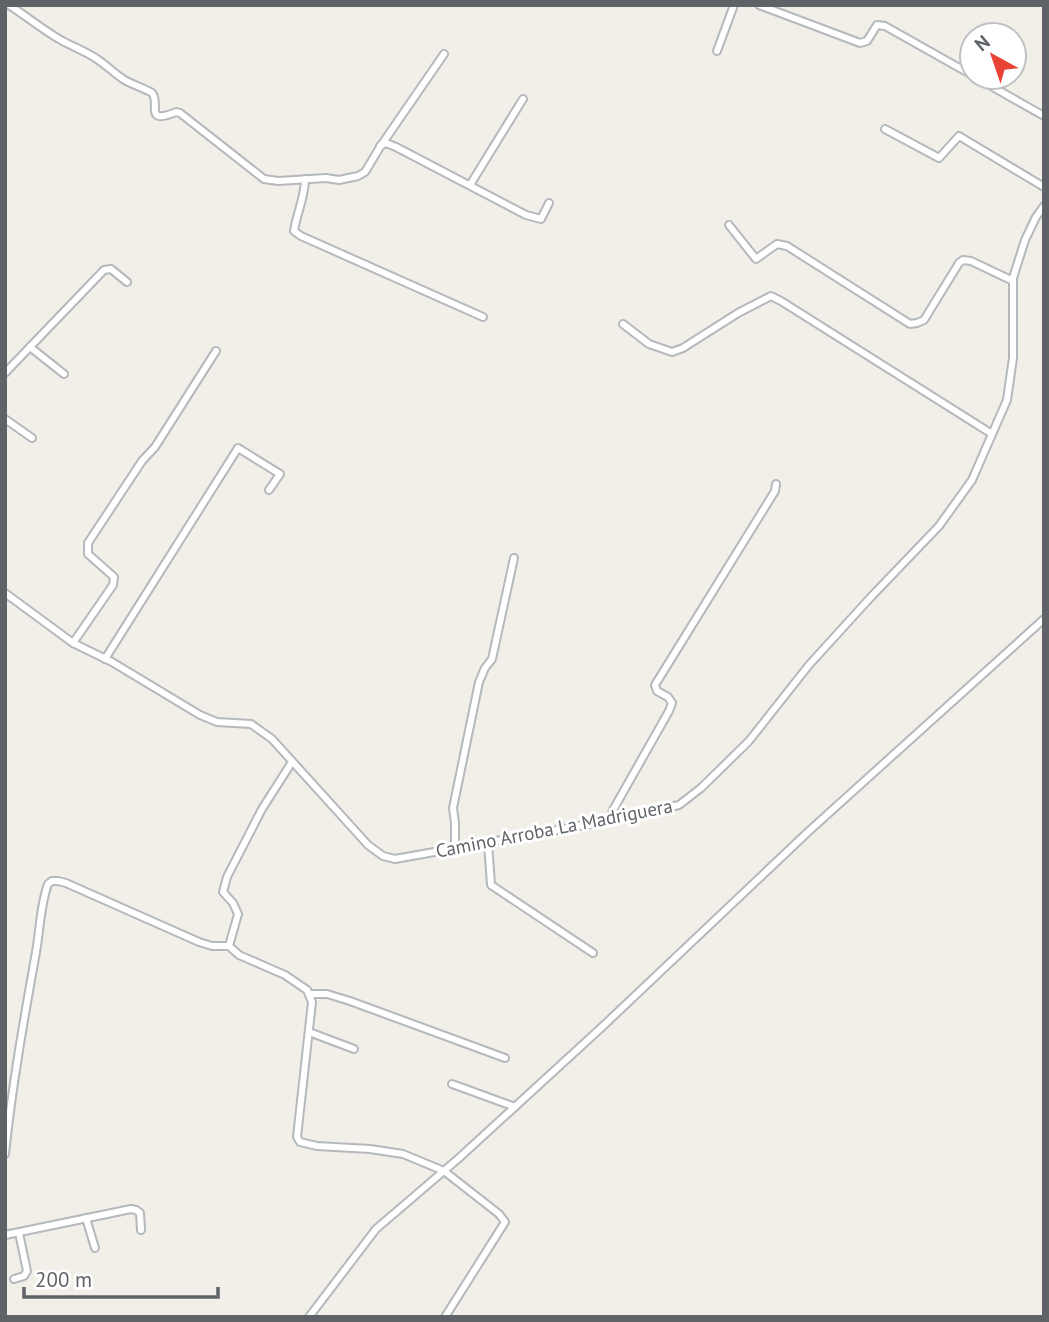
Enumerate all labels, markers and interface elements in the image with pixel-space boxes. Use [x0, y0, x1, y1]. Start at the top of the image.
north arrow [958, 21, 1028, 91]
text: N [970, 30, 995, 56]
street label: Camino Arroba La Madriguera [434, 793, 674, 863]
scale bar [24, 1256, 219, 1300]
text: 200 m [35, 1266, 92, 1293]

